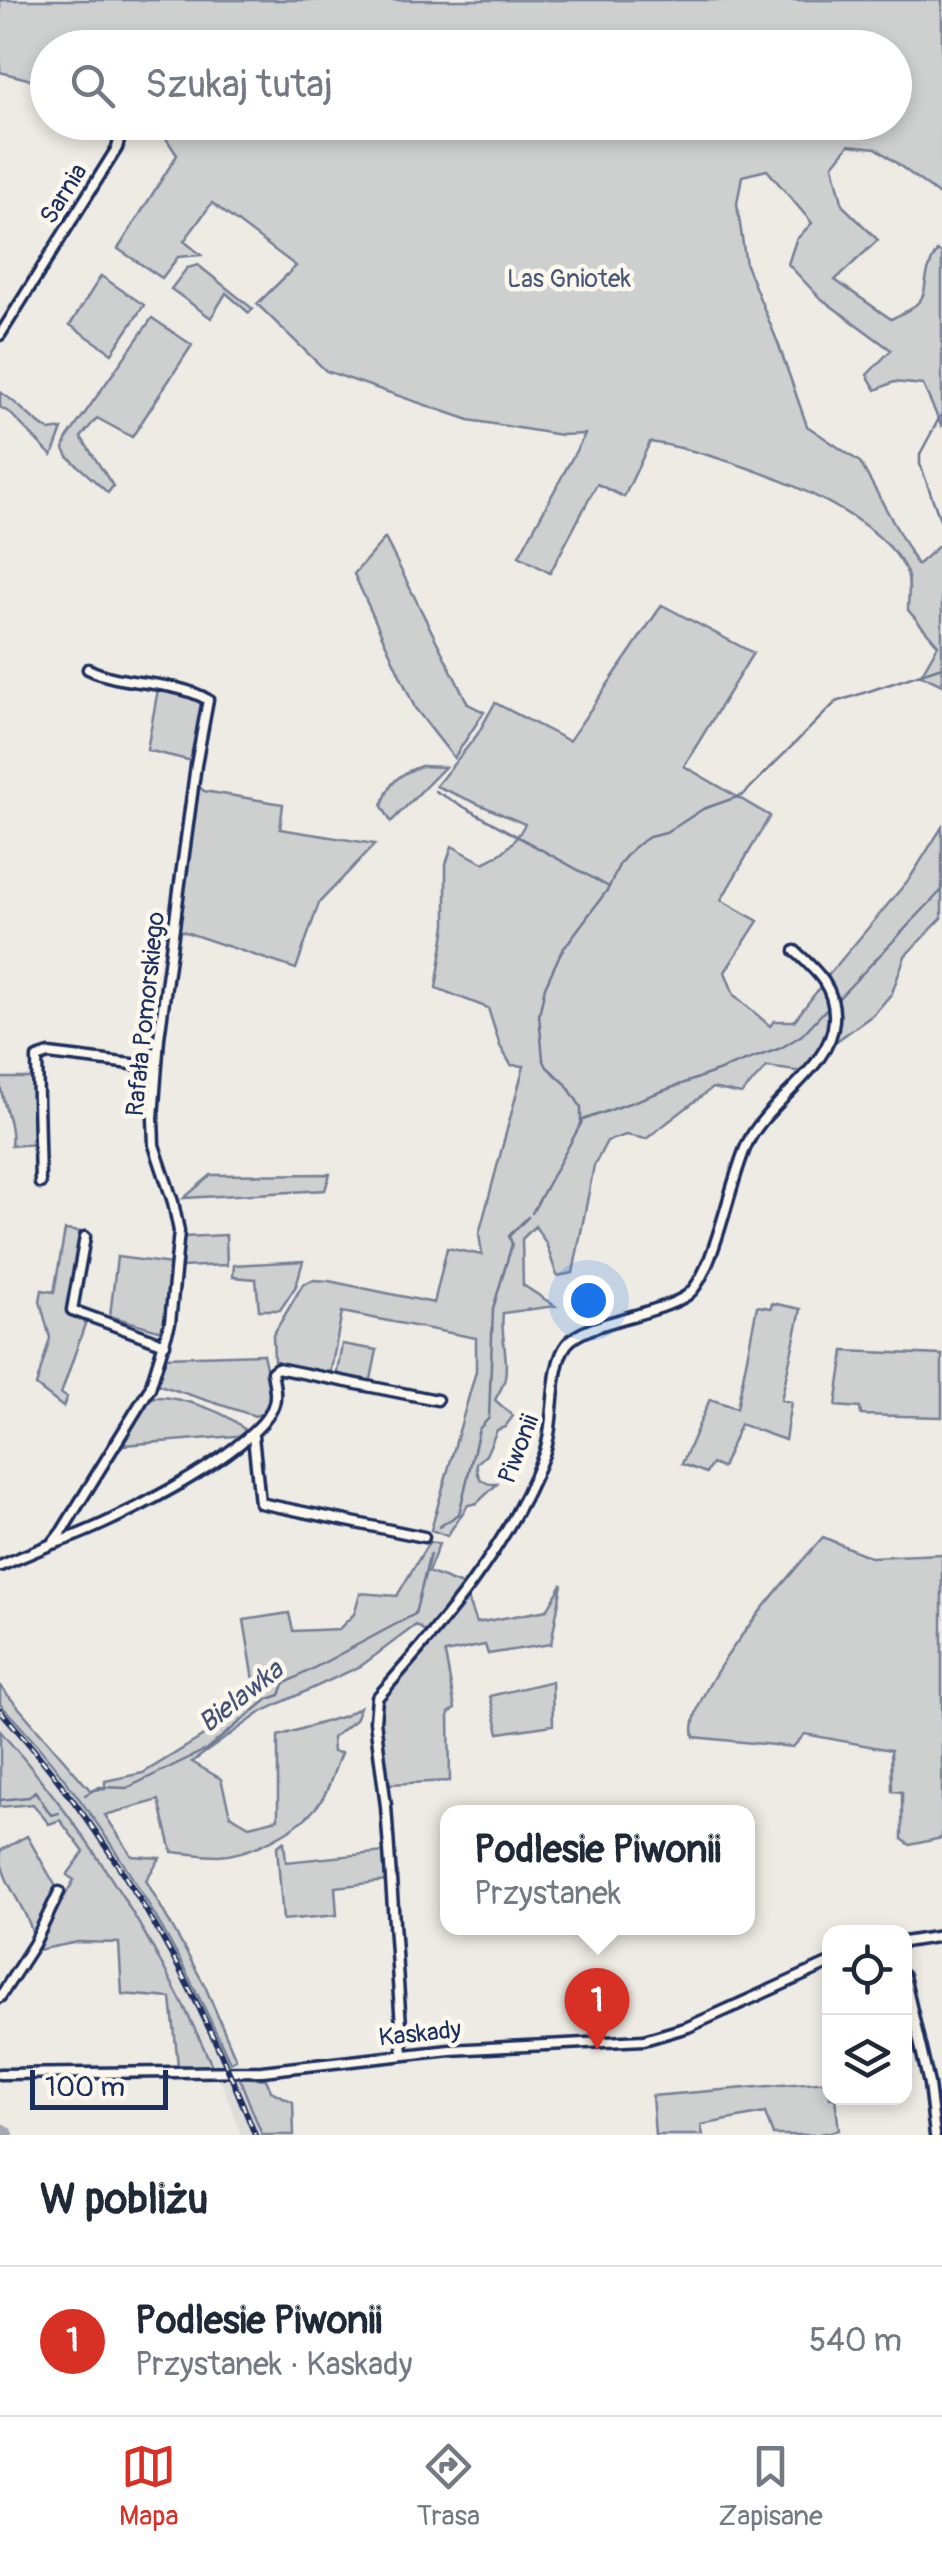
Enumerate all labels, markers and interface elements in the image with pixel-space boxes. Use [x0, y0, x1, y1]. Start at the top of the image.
search box [30, 30, 912, 140]
icon: search [65, 58, 120, 113]
text: Szukaj tutaj [145, 61, 333, 109]
street label: Sarnia [34, 158, 94, 230]
park label: Las Gniotek [507, 264, 631, 295]
street label: Rafała Pomorskiego [120, 910, 172, 1118]
your location [563, 1275, 614, 1326]
street label: Piwonii [492, 1410, 546, 1488]
water label: Bielawka [192, 1652, 292, 1741]
popup [440, 1805, 755, 1935]
text: Podlesie Piwonii [474, 1826, 721, 1874]
text: Przystanek [474, 1874, 621, 1914]
map controls [822, 1925, 912, 2105]
button: locate [822, 1925, 912, 2015]
pin: 1 [564, 1968, 630, 2050]
street label: Kaskady [377, 2014, 463, 2054]
button: layers [822, 2015, 912, 2105]
scale bar [30, 2065, 168, 2110]
text: 100 m [45, 2070, 125, 2105]
text: W pobliżu [40, 2174, 208, 2226]
text: Podlesie Piwonii [135, 2297, 382, 2345]
text: 1 [66, 2321, 79, 2361]
text: 540 m [809, 2321, 902, 2361]
text: Przystanek · Kaskady [135, 2345, 412, 2385]
tab: Mapa [119, 2439, 179, 2534]
tab: Trasa [417, 2439, 480, 2534]
tab: Zapisane [718, 2439, 823, 2534]

